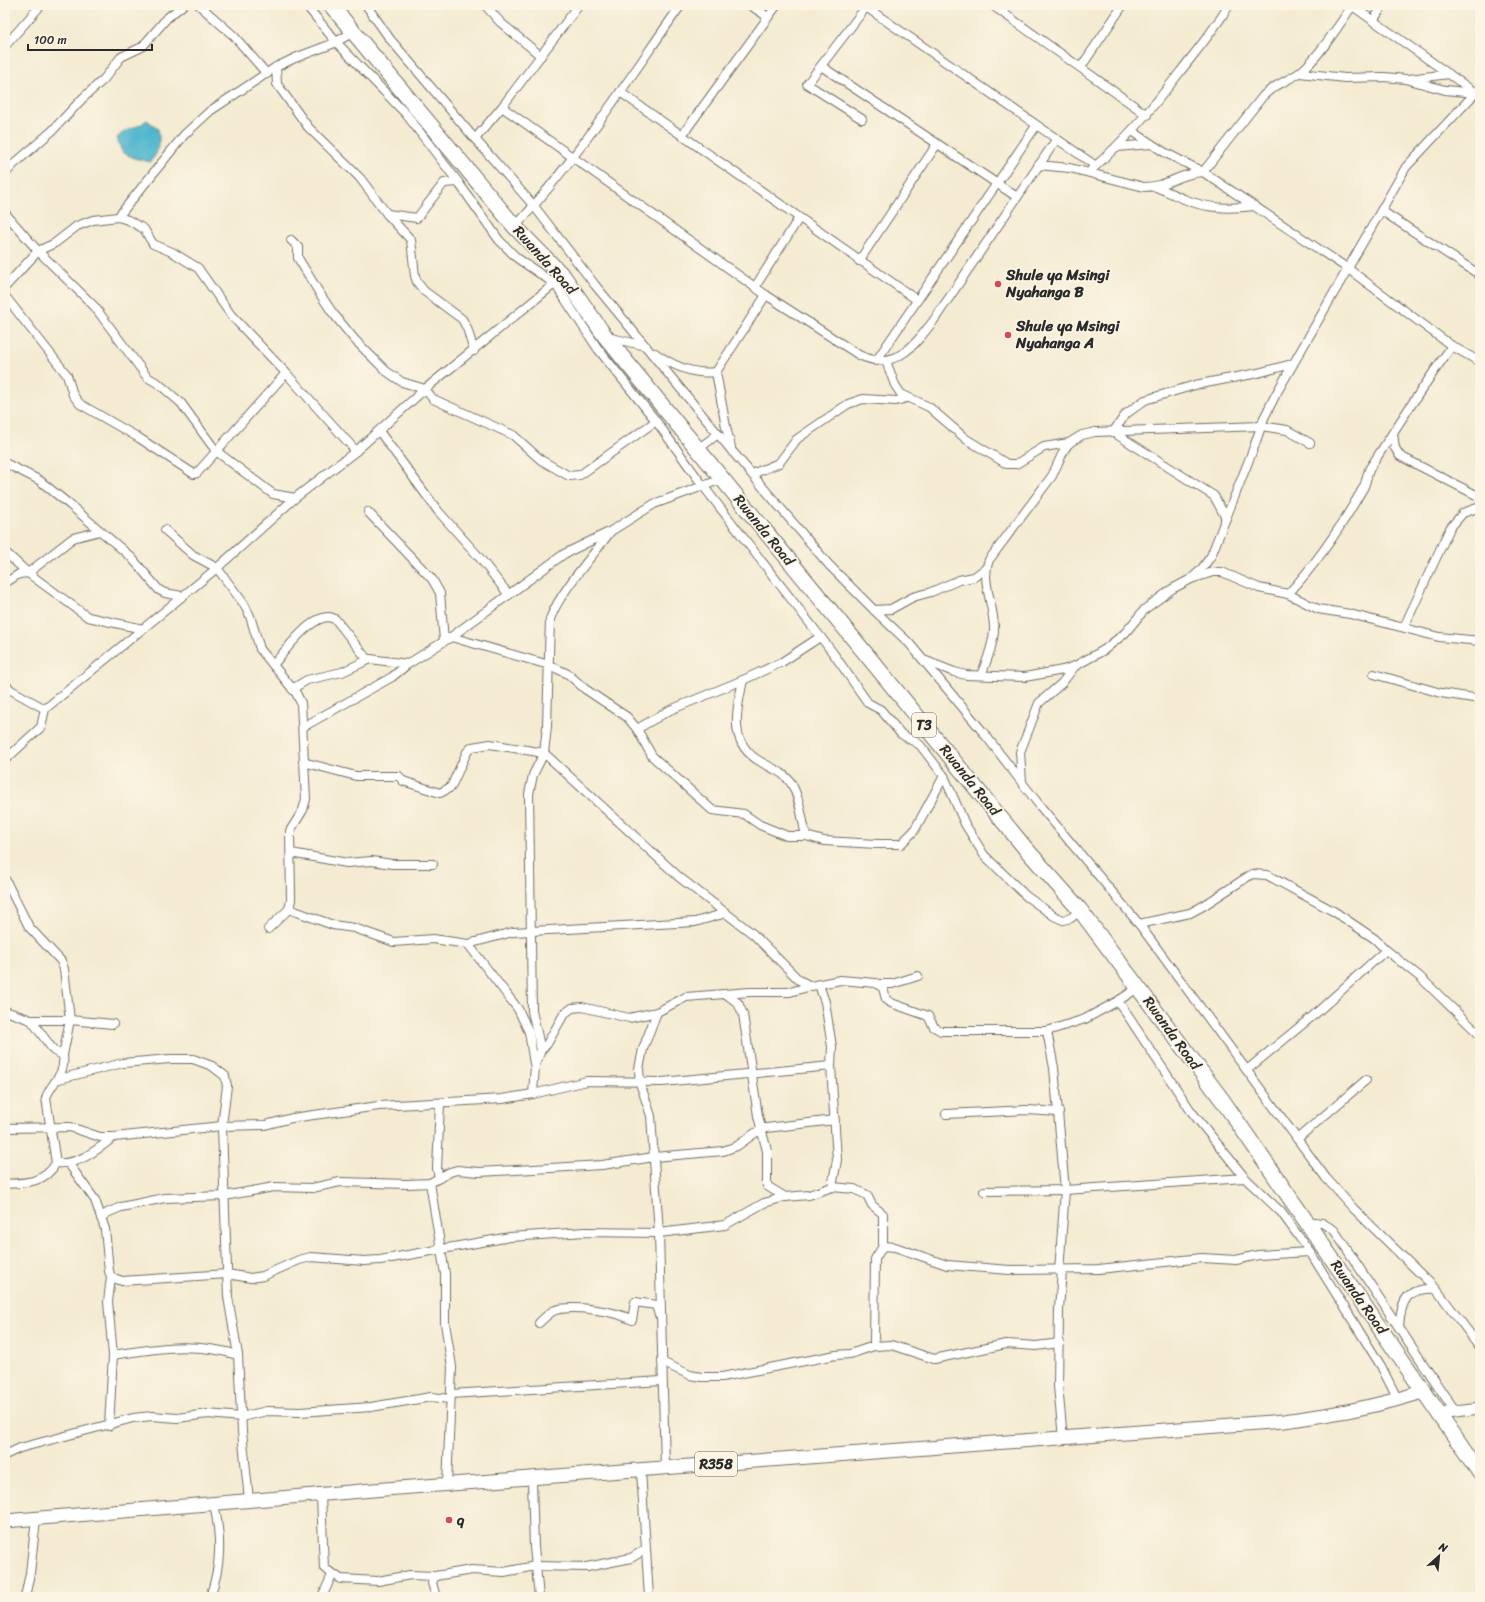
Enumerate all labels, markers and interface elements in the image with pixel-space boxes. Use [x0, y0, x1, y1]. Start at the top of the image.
scale bar [28, 26, 152, 52]
text: 100 m [34, 29, 67, 51]
street label: Rwanda Road [506, 219, 584, 302]
place label: Shule ya Msingi Nyahanga B [1005, 262, 1110, 305]
marker: Shule ya Msingi Nyahanga B [993, 279, 1003, 289]
place label: Shule ya Msingi Nyahanga A [1015, 313, 1120, 356]
marker: Shule ya Msingi Nyahanga A [1003, 330, 1013, 340]
street label: Rwanda Road [727, 488, 802, 573]
road number: T3 [912, 713, 936, 737]
street label: Rwanda Road [933, 738, 1008, 823]
street label: Rwanda Road [1136, 990, 1209, 1076]
street label: Rwanda Road [1324, 1254, 1395, 1341]
road number: R358 [695, 1452, 737, 1476]
place label: q [456, 1507, 465, 1533]
marker: q [444, 1515, 454, 1525]
north arrow [1419, 1536, 1459, 1576]
text: N [1435, 1537, 1451, 1558]

